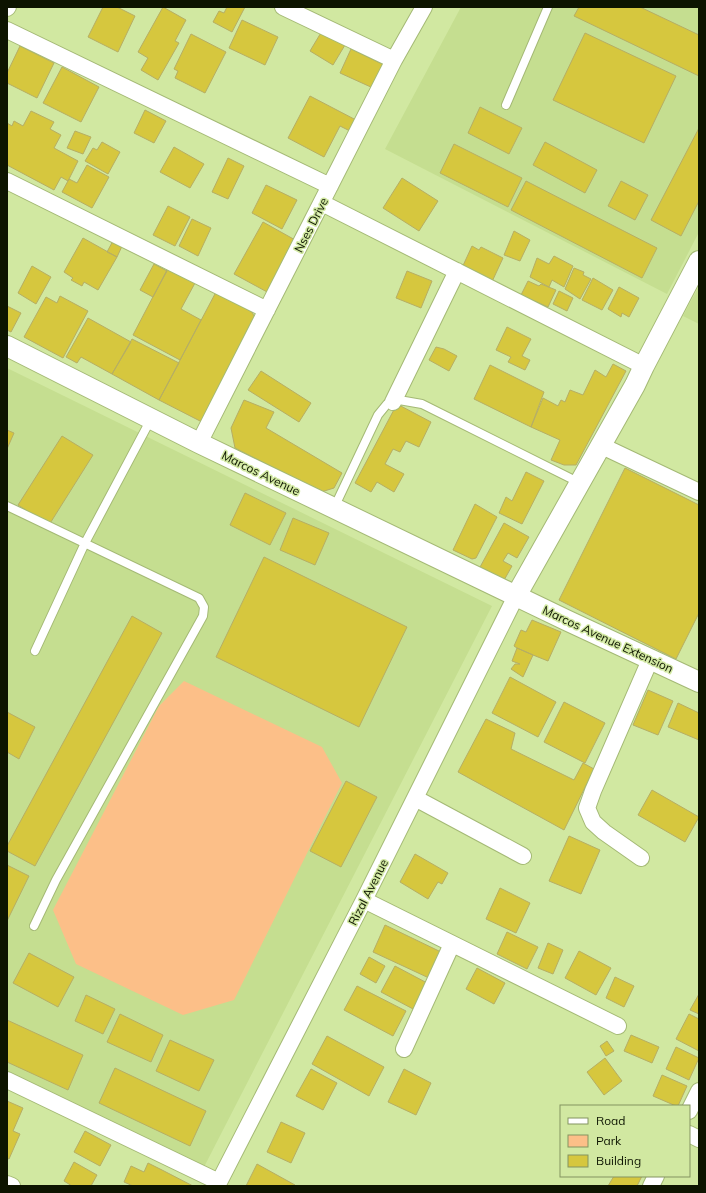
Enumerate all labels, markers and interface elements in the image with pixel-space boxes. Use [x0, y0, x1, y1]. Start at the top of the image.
street label: Nses Drive [291, 195, 331, 255]
street label: Marcos Avenue [219, 448, 303, 498]
street label: Marcos Avenue Extension [540, 602, 676, 676]
street label: Rizal Avenue [345, 856, 391, 928]
legend [560, 1105, 690, 1177]
text: Road [596, 1113, 625, 1128]
text: Park [596, 1133, 622, 1148]
text: Building [596, 1153, 641, 1168]

